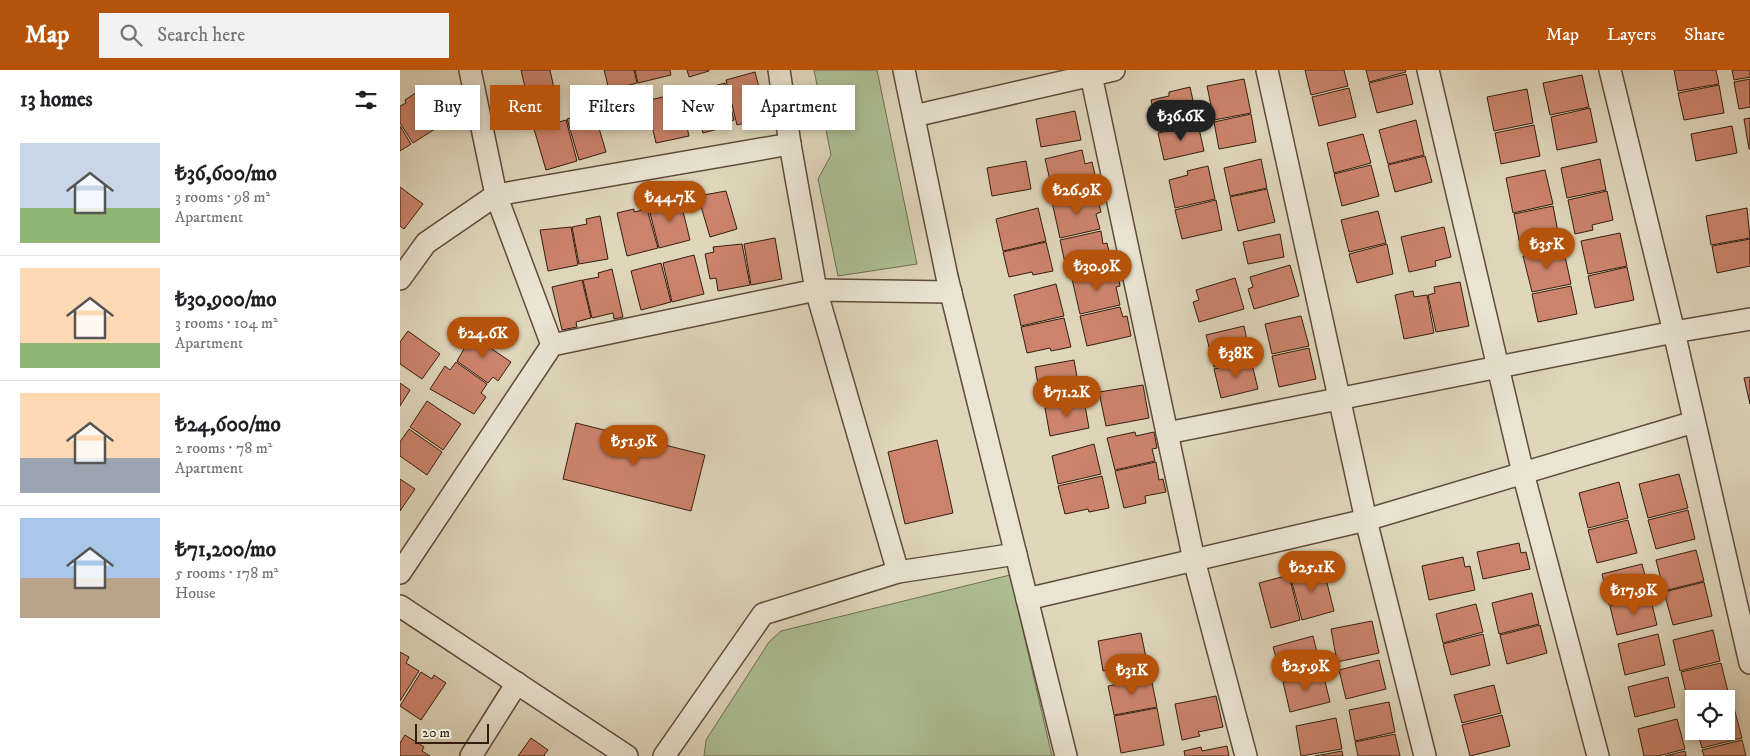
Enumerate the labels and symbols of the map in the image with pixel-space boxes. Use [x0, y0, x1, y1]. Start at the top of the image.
pin: ₺36.6K [1140, 100, 1222, 142]
pin: ₺26.9K [1036, 174, 1118, 216]
pin: ₺44.7K [629, 180, 711, 223]
pin: ₺35K [1517, 228, 1577, 270]
pin: ₺30.9K [1056, 250, 1138, 292]
pin: ₺24.6K [442, 316, 524, 359]
pin: ₺38K [1206, 336, 1266, 379]
pin: ₺71.2K [1026, 376, 1108, 418]
pin: ₺51.9K [593, 424, 675, 467]
pin: ₺25.1K [1271, 550, 1353, 593]
pin: ₺17.9K [1593, 574, 1675, 616]
pin: ₺25.9K [1265, 650, 1347, 692]
pin: ₺31K [1102, 654, 1162, 696]
scale bar [415, 721, 489, 744]

